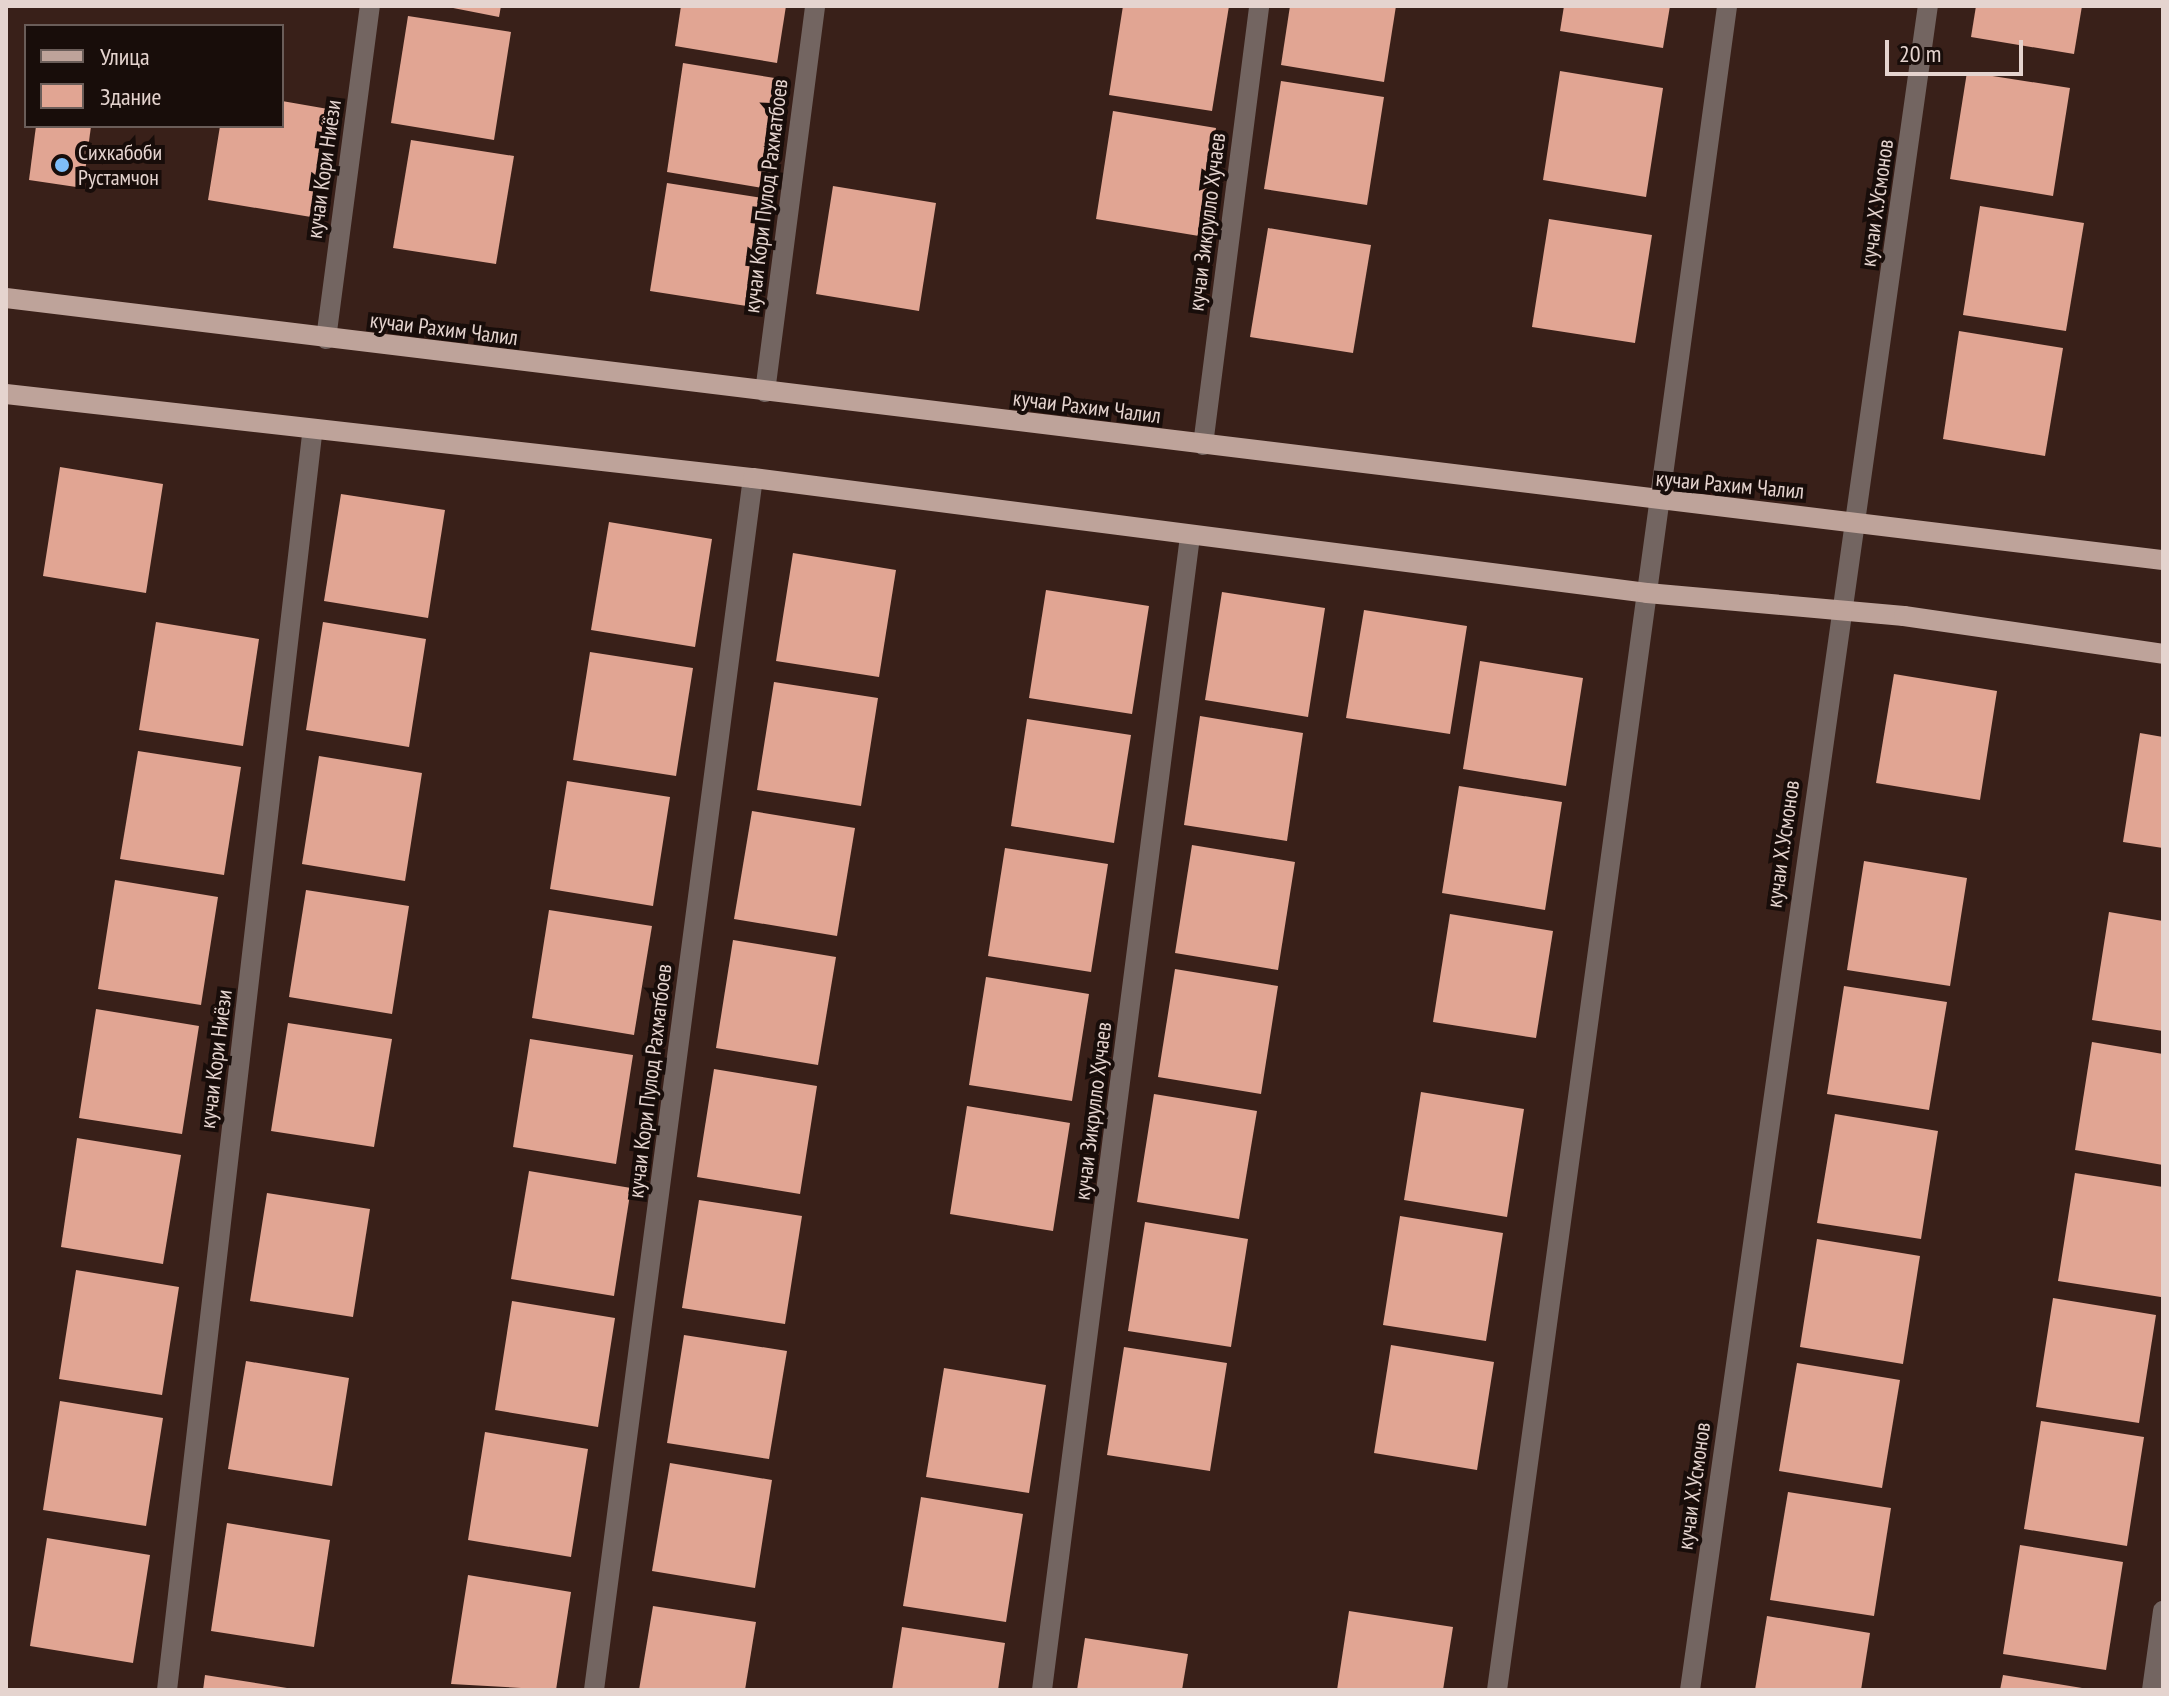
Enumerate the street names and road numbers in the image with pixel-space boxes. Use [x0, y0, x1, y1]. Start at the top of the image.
street label: кучаи Кори Пулод Рахматбоев [739, 77, 793, 315]
street label: кучаи Кори Ниёзи [301, 98, 347, 240]
street label: кучаи Зикрулло Хучаев [1183, 131, 1231, 313]
street label: кучаи Х.Усмонов [1855, 137, 1899, 269]
street label: кучаи Рахим Чалил [369, 307, 519, 351]
street label: кучаи Рахим Чалил [1012, 385, 1162, 429]
street label: кучаи Рахим Чалил [1655, 465, 1805, 505]
street label: кучаи Х.Усмонов [1761, 778, 1805, 910]
street label: кучаи Кори Пулод Рахматбоев [623, 962, 677, 1200]
street label: кучаи Кори Ниёзи [194, 988, 238, 1130]
street label: кучаи Зикрулло Хучаев [1069, 1020, 1117, 1202]
street label: кучаи Х.Усмонов [1672, 1420, 1716, 1552]

